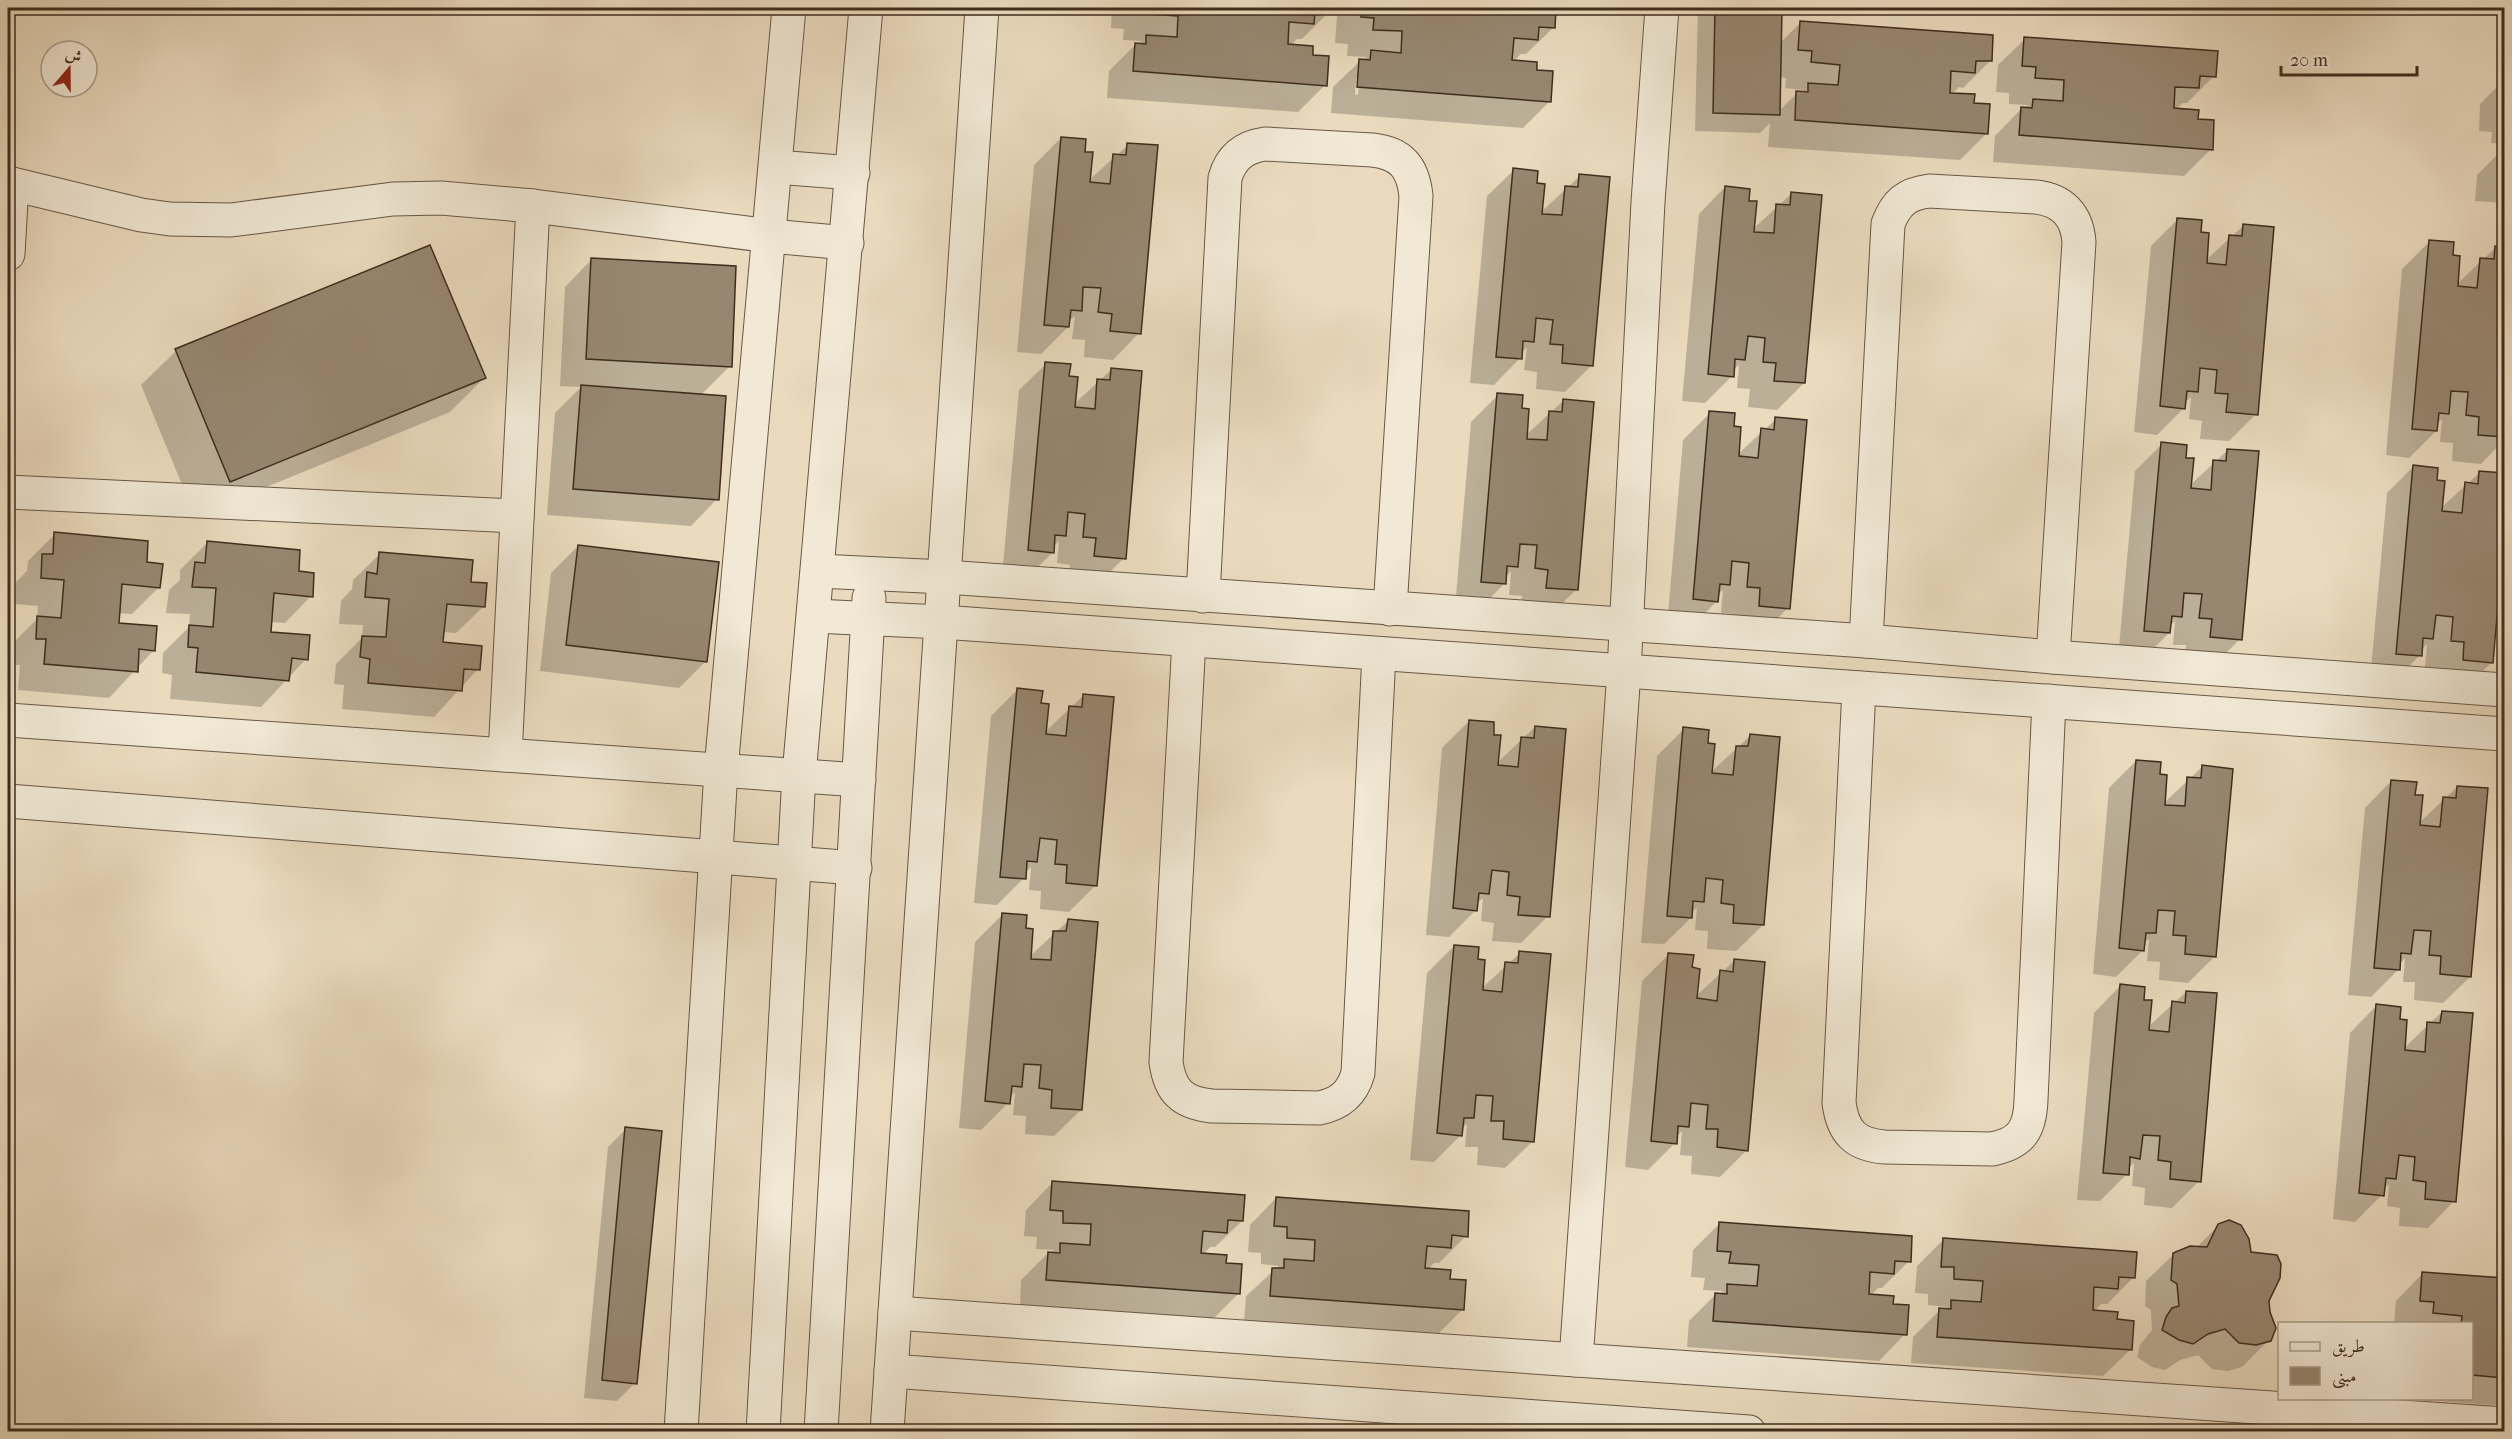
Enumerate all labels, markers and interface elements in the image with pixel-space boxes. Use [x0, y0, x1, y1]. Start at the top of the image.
north arrow [39, 39, 99, 99]
scale bar [2281, 39, 2418, 77]
text: ش [63, 44, 85, 67]
text: 20 m [2290, 50, 2328, 71]
legend [2278, 1322, 2473, 1400]
text: طريق [2332, 1336, 2365, 1358]
text: مبنى [2332, 1366, 2357, 1389]

